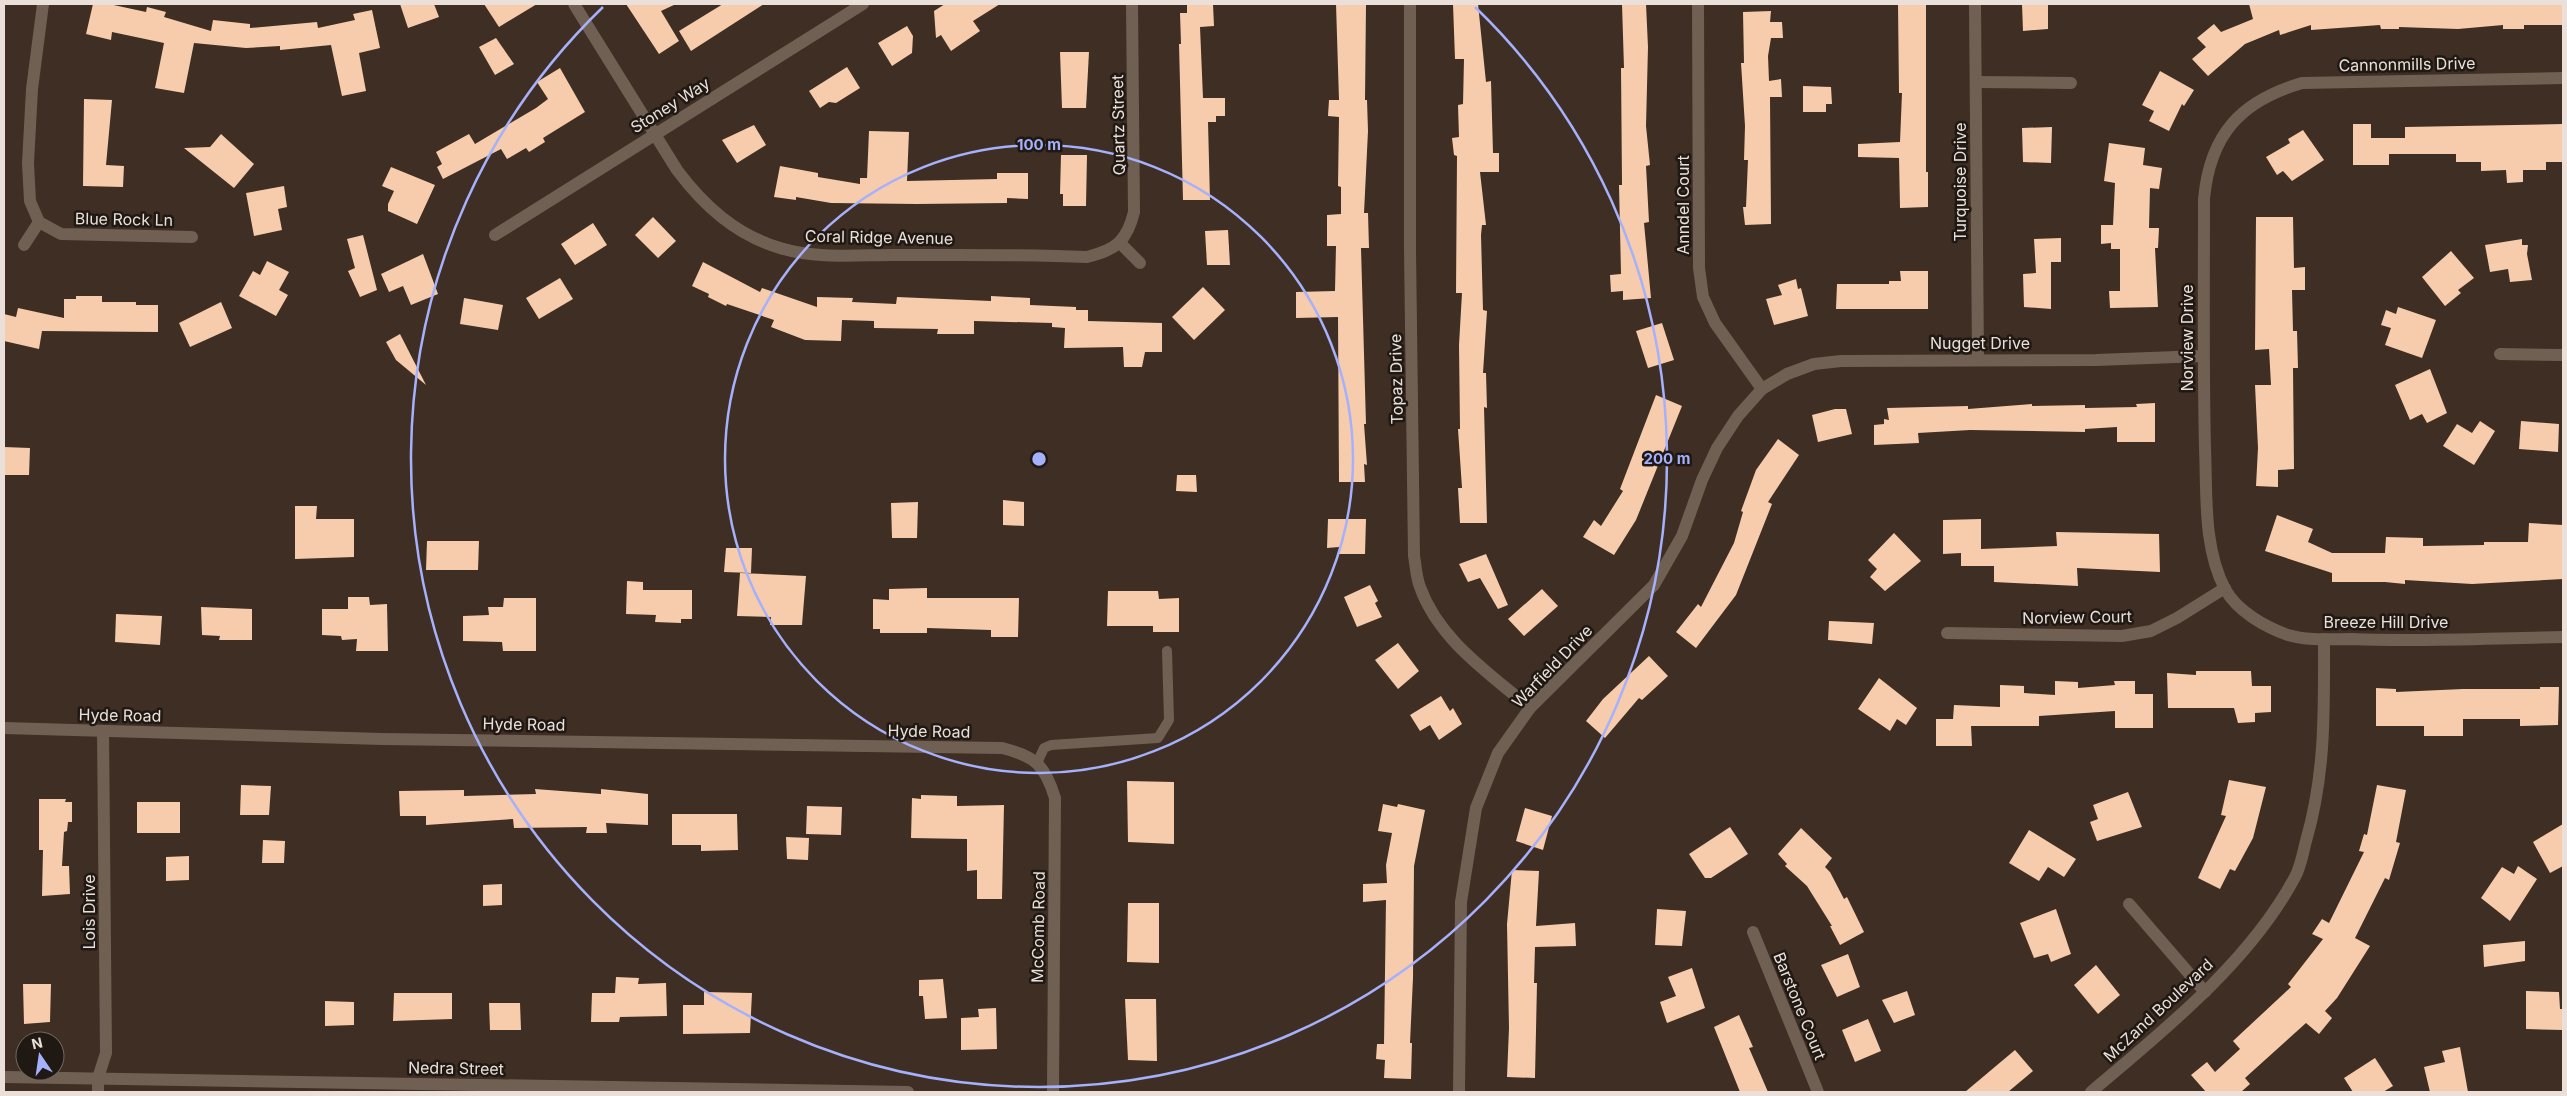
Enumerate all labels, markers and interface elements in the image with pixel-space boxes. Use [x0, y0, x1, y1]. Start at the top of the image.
street label: Cannonmills Drive [2338, 53, 2476, 75]
street label: Stoney Way [627, 73, 713, 137]
street label: Quartz Street [1107, 74, 1129, 176]
street label: Turquoise Drive [1950, 122, 1970, 242]
text: 100 m [1017, 135, 1061, 154]
street label: Anndel Court [1673, 155, 1693, 255]
street label: Blue Rock Ln [75, 208, 173, 230]
street label: Coral Ridge Avenue [805, 226, 953, 248]
street label: Norview Drive [2177, 284, 2197, 392]
street label: Nugget Drive [1930, 333, 2030, 353]
street label: Topaz Drive [1385, 334, 1407, 424]
text: 200 m [1644, 449, 1690, 468]
centre of rings [1030, 450, 1048, 468]
street label: Norview Court [2022, 606, 2132, 628]
street label: Breeze Hill Drive [2324, 612, 2448, 632]
street label: Warfield Drive [1508, 620, 1596, 712]
street label: Hyde Road [78, 704, 162, 726]
street label: Hyde Road [482, 713, 566, 735]
street label: Hyde Road [887, 720, 971, 742]
street label: McComb Road [1027, 871, 1049, 983]
street label: Lois Drive [79, 874, 99, 950]
street label: Barstone Court [1769, 949, 1831, 1063]
street label: McZand Boulevard [2099, 954, 2217, 1066]
north arrow [15, 1031, 65, 1081]
text: N [30, 1033, 44, 1052]
street label: Nedra Street [408, 1057, 504, 1079]

